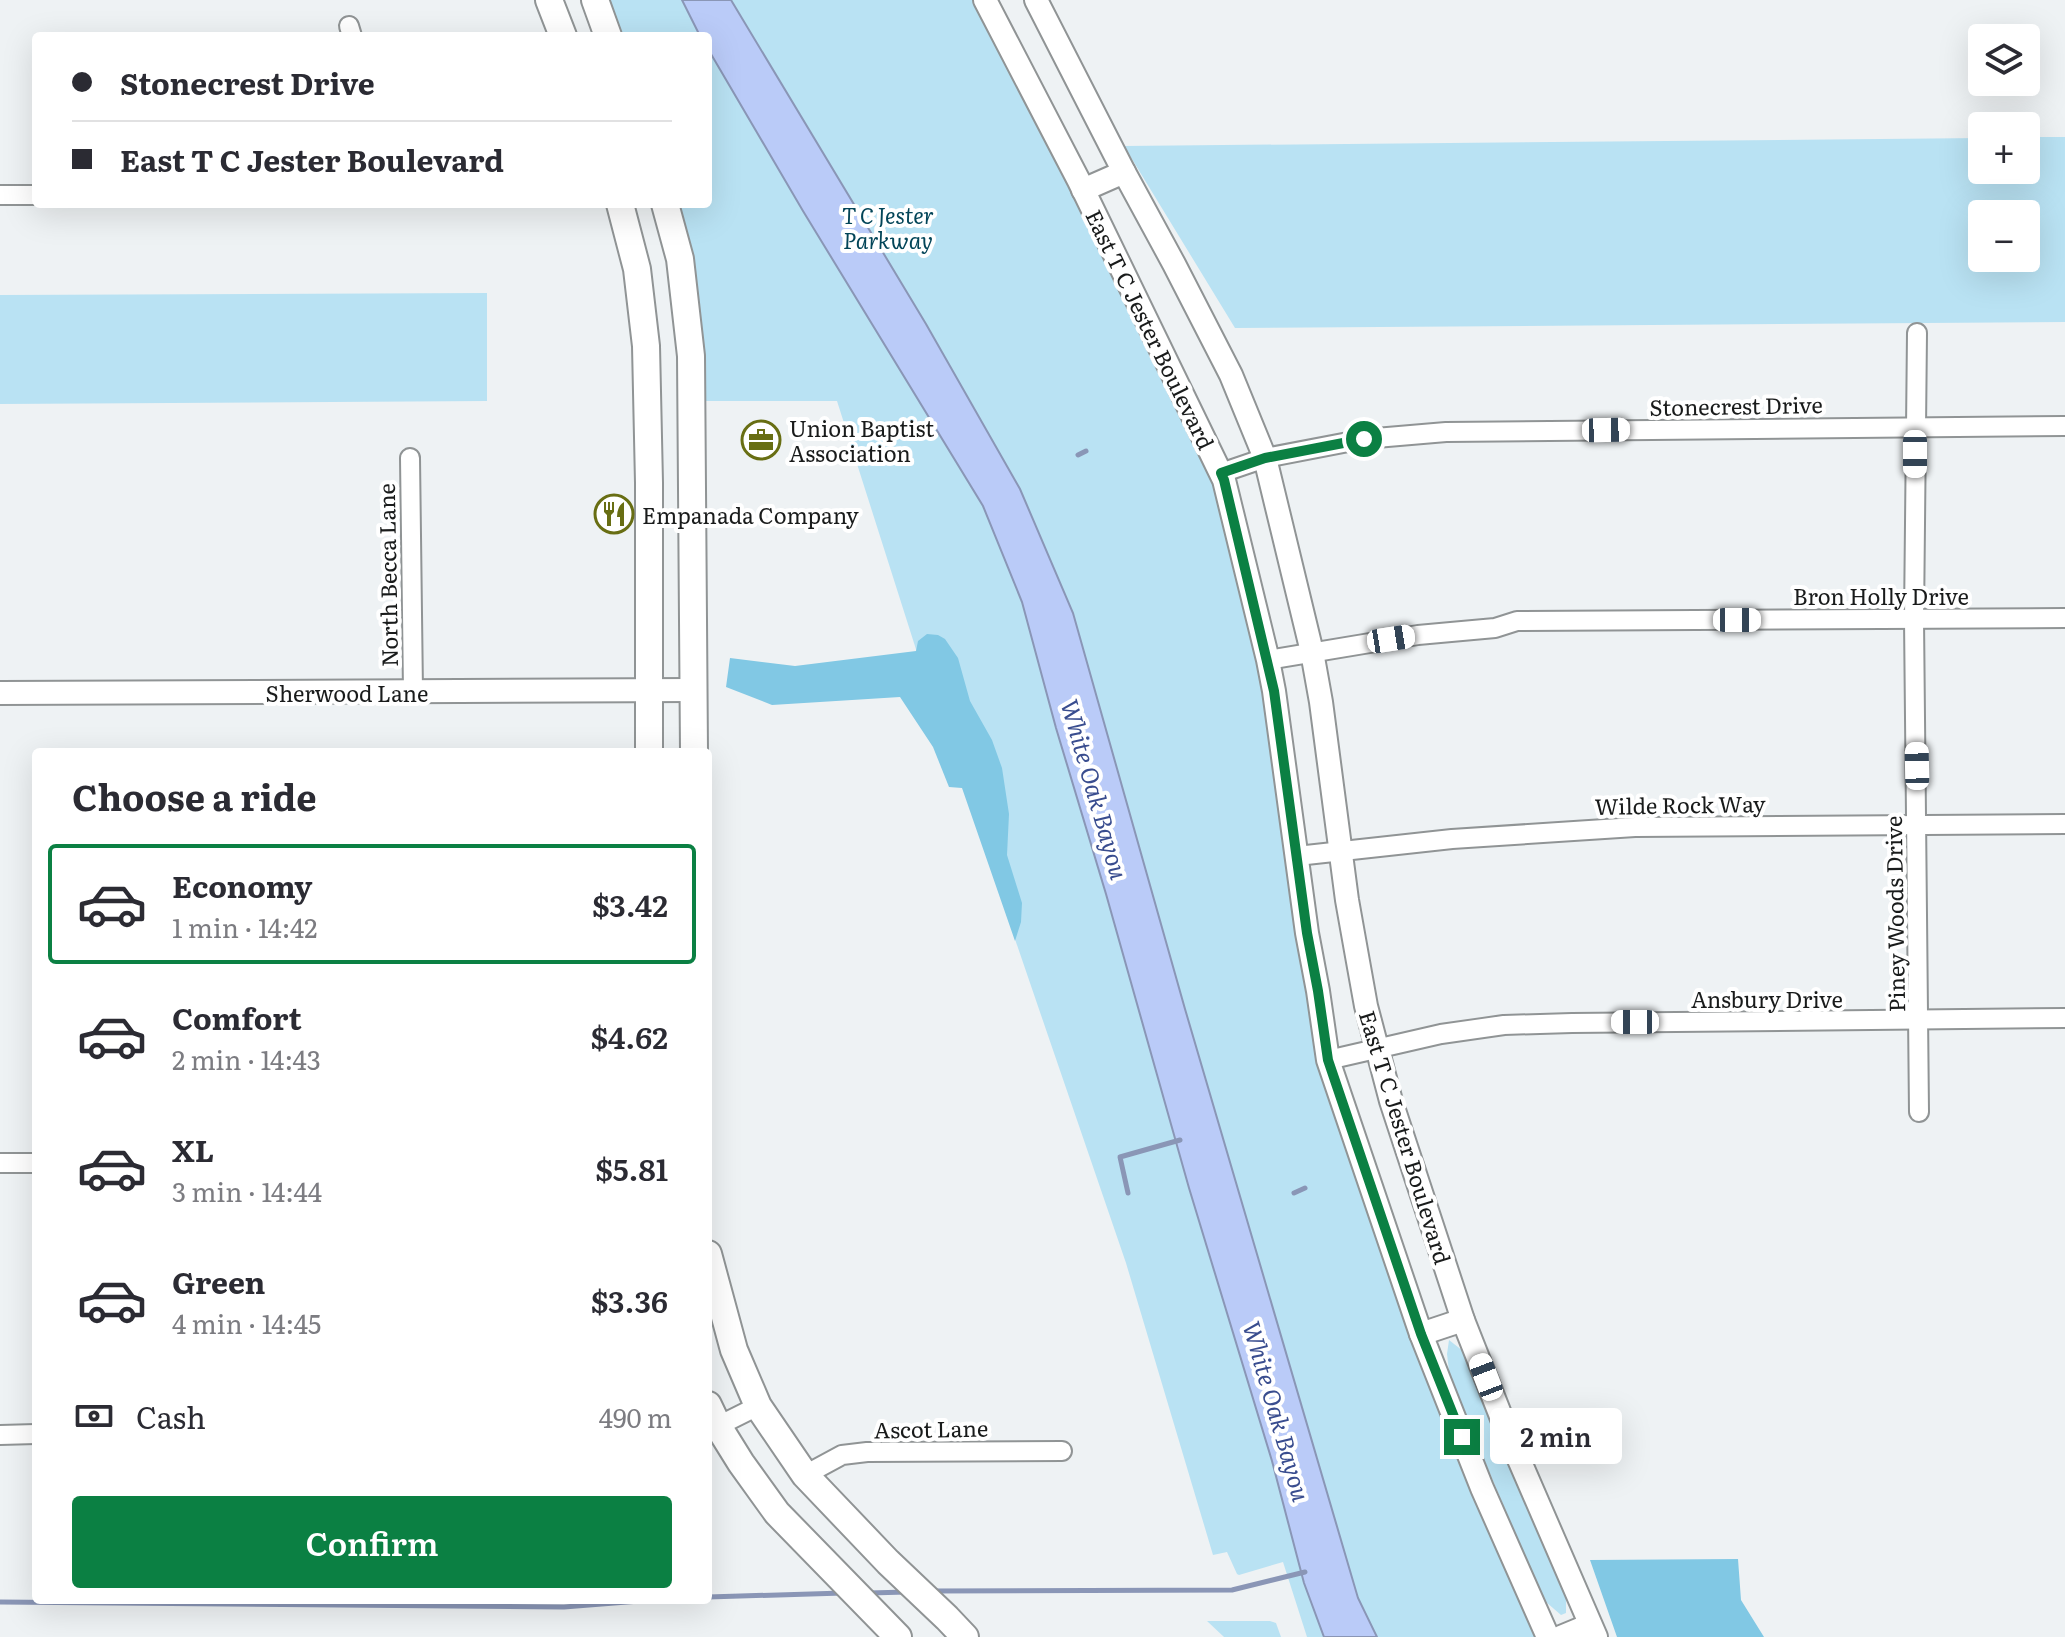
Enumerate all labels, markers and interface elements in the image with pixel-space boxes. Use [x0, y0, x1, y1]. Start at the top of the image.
map controls [1968, 24, 2040, 272]
button: layers [1968, 24, 2040, 96]
text: Stonecrest Drive [120, 60, 375, 104]
button: + [1968, 112, 2040, 184]
text: East T C Jester Boulevard [120, 137, 504, 181]
park label: T C Jester Parkway [842, 198, 934, 256]
button: − [1968, 200, 2040, 272]
street label: East T C Jester Boulevard [1078, 203, 1224, 455]
street label: Stonecrest Drive [1649, 387, 1823, 423]
place label: Union Baptist Association [789, 411, 934, 469]
car [1582, 418, 1630, 442]
office icon: Union Baptist Association [740, 419, 782, 461]
route start [1346, 421, 1382, 457]
car [1903, 430, 1927, 478]
street label: North Becca Lane [369, 483, 405, 667]
restaurant icon: Empanada Company [593, 493, 635, 535]
place label: Empanada Company [642, 498, 859, 531]
street label: Bron Holly Drive [1793, 579, 1969, 612]
car [1713, 608, 1761, 632]
car [1365, 623, 1417, 655]
street label: Sherwood Lane [266, 676, 428, 709]
water label: White Oak Bayou [1054, 695, 1139, 884]
car [1905, 742, 1929, 790]
text: Choose a ride [72, 769, 317, 822]
street label: Wilde Rock Way [1594, 786, 1766, 822]
street label: Piney Woods Drive [1876, 815, 1912, 1013]
text: Economy [172, 863, 312, 907]
icon: car [76, 868, 148, 940]
text: $3.42 [592, 882, 668, 926]
text: 1 min · 14:42 [172, 907, 317, 946]
street label: Ansbury Drive [1691, 982, 1843, 1015]
text: Comfort [172, 995, 302, 1039]
icon: car [76, 1000, 148, 1072]
street label: East T C Jester Boulevard [1352, 1006, 1460, 1268]
car [1611, 1010, 1659, 1034]
text: $4.62 [590, 1014, 668, 1058]
text: 2 min · 14:43 [172, 1039, 321, 1078]
text: XL [172, 1127, 214, 1171]
icon: car [76, 1132, 148, 1204]
text: $5.81 [595, 1146, 668, 1190]
text: 3 min · 14:44 [172, 1171, 322, 1210]
text: Green [172, 1259, 265, 1303]
icon: car [76, 1264, 148, 1336]
text: $3.36 [591, 1278, 668, 1322]
text: 4 min · 14:45 [172, 1303, 321, 1342]
water label: White Oak Bayou [1236, 1317, 1321, 1506]
car [1466, 1350, 1506, 1404]
icon: cash [72, 1394, 116, 1438]
text: Cash [136, 1394, 206, 1438]
text: 490 m [599, 1397, 672, 1436]
callout: 2 min [1490, 1409, 1622, 1465]
street label: Ascot Lane [874, 1411, 988, 1445]
text: 2 min [1520, 1416, 1592, 1455]
route end [1444, 1419, 1480, 1455]
button: Confirm [72, 1496, 672, 1588]

